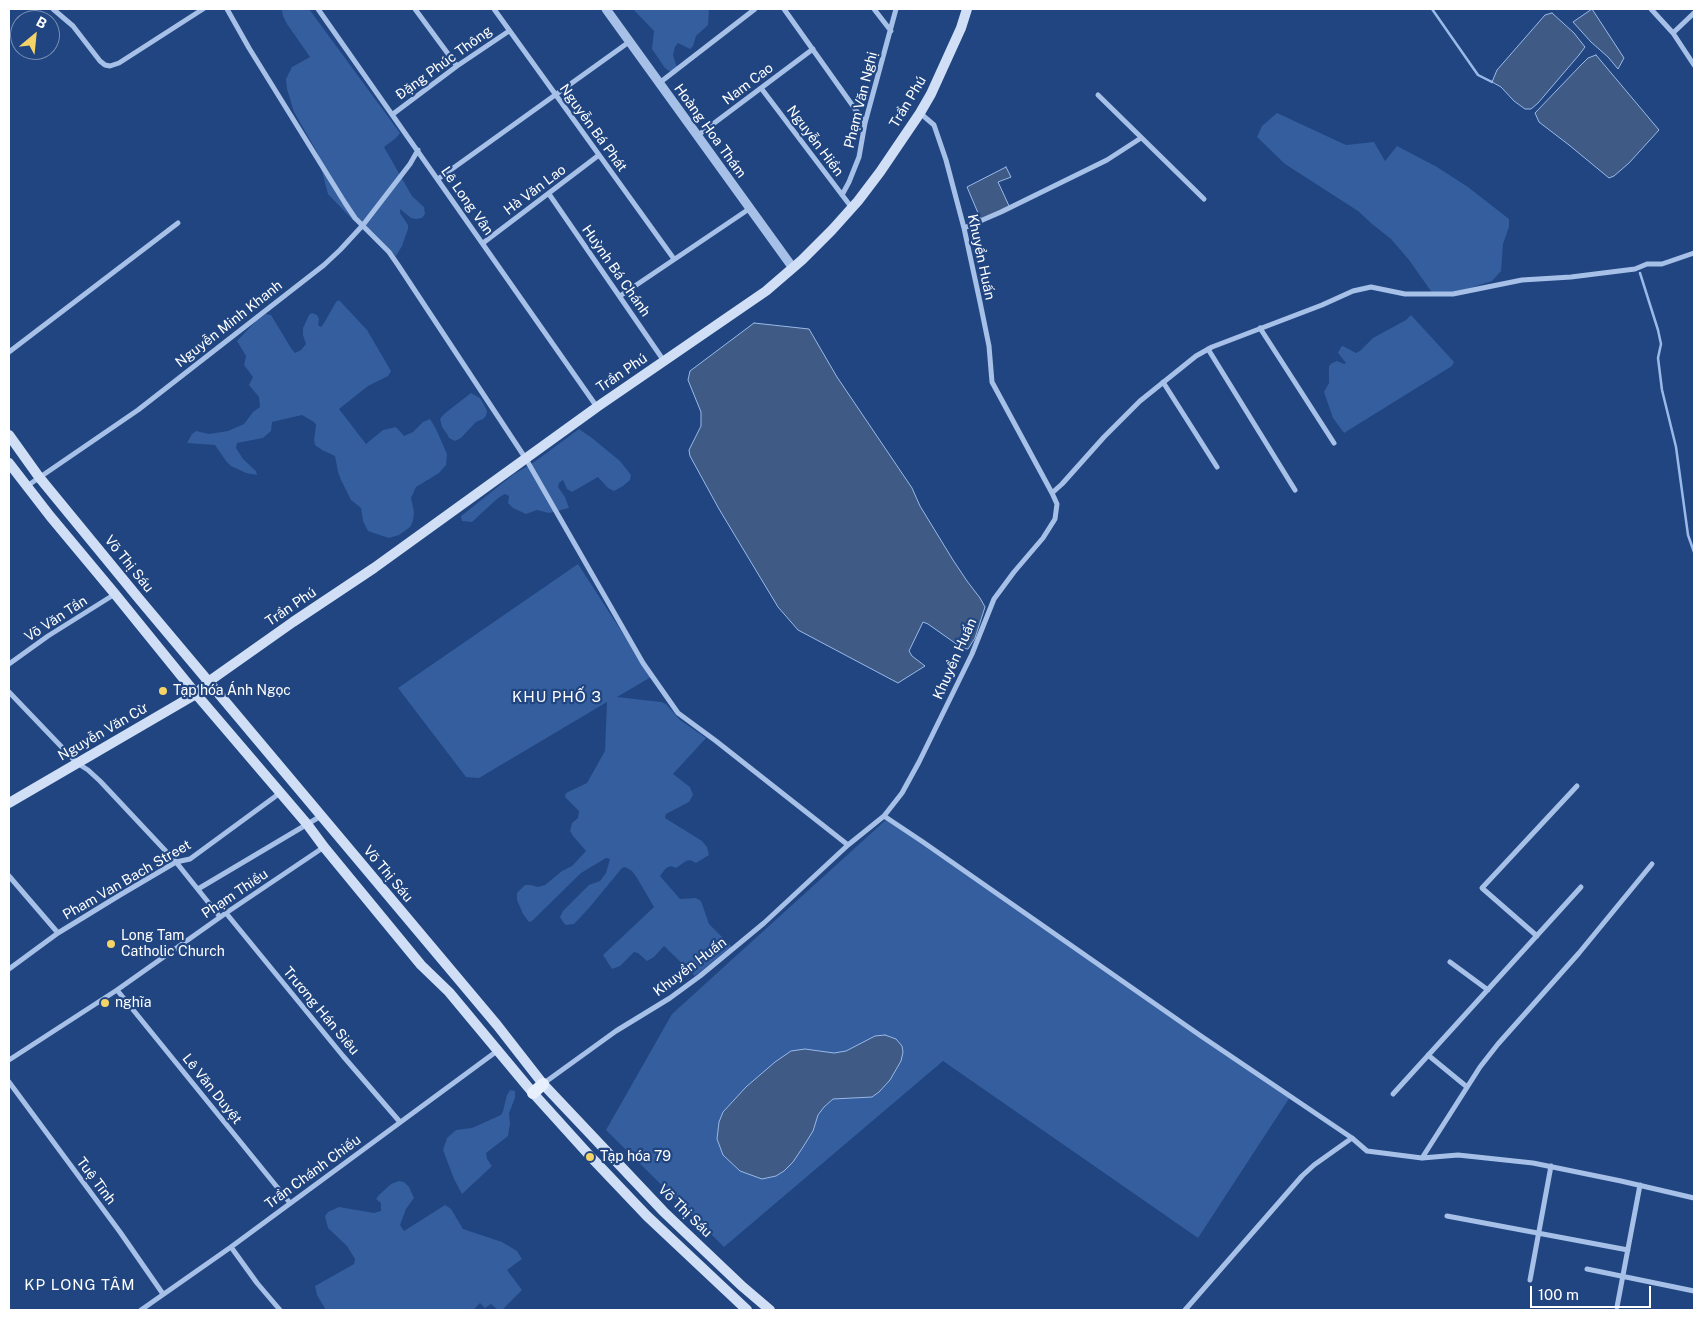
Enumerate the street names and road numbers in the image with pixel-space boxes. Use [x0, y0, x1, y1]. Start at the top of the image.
street label: Đặng Phúc Thông [393, 22, 495, 104]
street label: Phạm Văn Nghị [841, 50, 881, 150]
street label: Nam Cao [719, 60, 777, 108]
street label: Trần Phú [886, 73, 930, 131]
street label: Nguyễn Bá Phát [556, 81, 630, 175]
street label: Hoàng Hoa Thám [670, 81, 750, 181]
street label: Nguyễn Hiền [783, 102, 847, 180]
street label: Hà Văn Lao [501, 161, 569, 219]
street label: Lê Long Vân [437, 164, 497, 238]
street label: Khuyển Huấn [964, 213, 998, 301]
street label: Huỳnh Bá Chánh [578, 222, 654, 320]
street label: Nguyễn Minh Khanh [172, 277, 286, 371]
street label: Trần Phú [594, 350, 650, 396]
street label: Võ Thị Sáu [101, 532, 157, 596]
street label: Trần Phú [263, 584, 319, 630]
street label: Võ Văn Tần [21, 593, 91, 645]
street label: Khuyển Huấn [930, 616, 980, 702]
street label: Nguyễn Văn Cừ [55, 700, 151, 764]
street label: Pham Van Bach Street [60, 836, 194, 924]
street label: Võ Thị Sáu [360, 842, 416, 906]
street label: Phạm Thiều [199, 866, 271, 922]
street label: Khuyển Huấn [650, 934, 730, 1000]
street label: Trương Hán Siêu [279, 964, 363, 1058]
street label: Lê Văn Duyệt [179, 1051, 245, 1127]
street label: Trần Chánh Chiếu [262, 1132, 364, 1212]
street label: Tuệ Tĩnh [73, 1154, 119, 1208]
street label: Võ Thị Sáu [655, 1181, 715, 1241]

